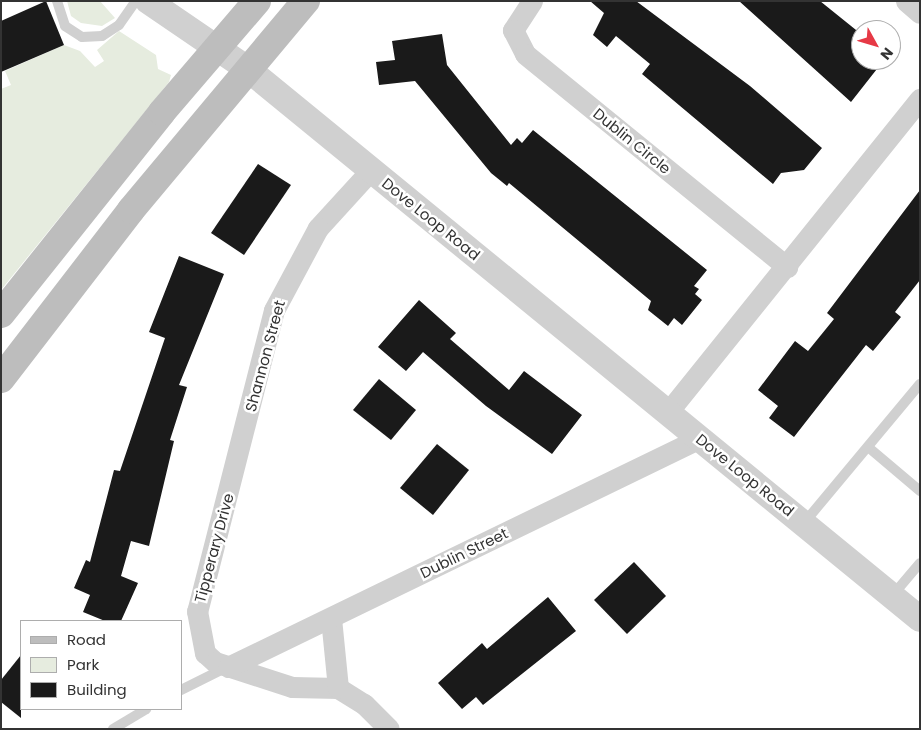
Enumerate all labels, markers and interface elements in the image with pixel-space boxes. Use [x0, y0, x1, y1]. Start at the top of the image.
north arrow [851, 20, 901, 70]
text: N [876, 43, 898, 64]
street label: Dublin Circle [590, 104, 674, 178]
street label: Dove Loop Road [378, 174, 484, 264]
street label: Shannon Street [241, 298, 289, 414]
street label: Dove Loop Road [692, 430, 798, 520]
street label: Tipperary Drive [191, 491, 237, 605]
street label: Dublin Street [417, 524, 511, 582]
legend [20, 620, 182, 710]
text: Road [67, 629, 106, 650]
text: Park [67, 654, 99, 675]
text: Building [67, 679, 127, 700]

